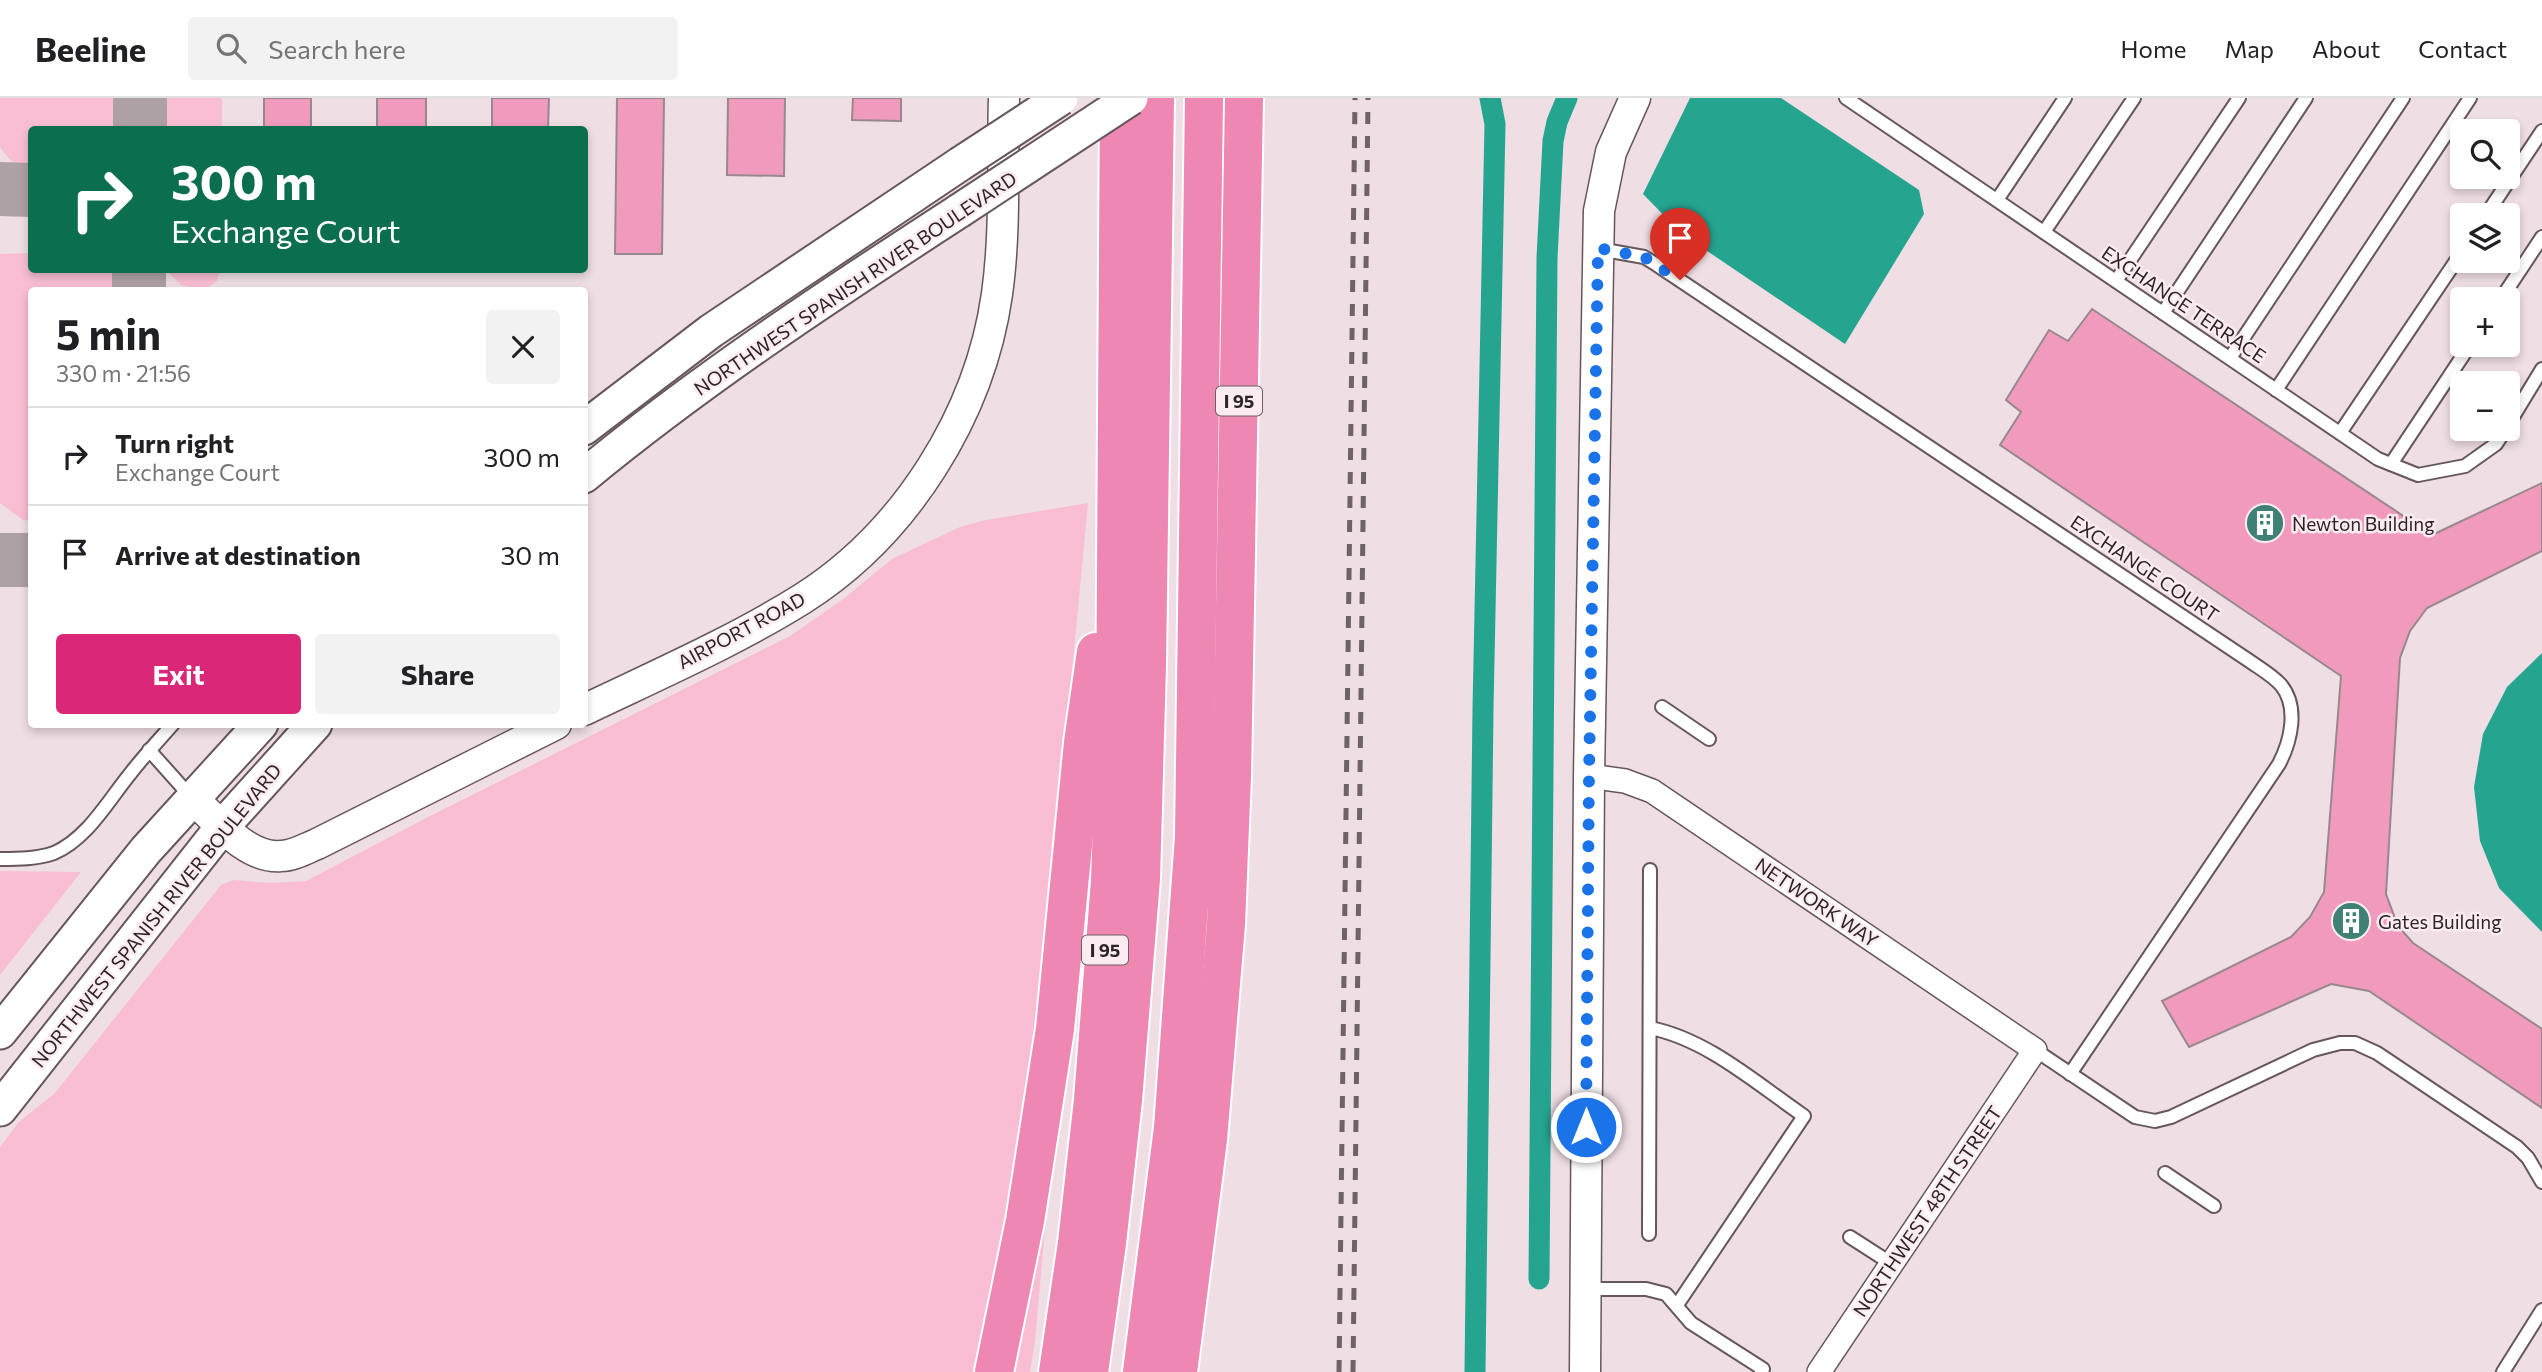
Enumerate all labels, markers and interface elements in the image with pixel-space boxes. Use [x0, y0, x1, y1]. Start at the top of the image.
search box [188, 17, 678, 80]
text: Beeline [35, 28, 146, 69]
icon: search [212, 29, 250, 67]
text: Search here [268, 33, 406, 64]
text: Home [2121, 34, 2187, 63]
text: Map [2225, 34, 2274, 63]
text: About [2312, 34, 2380, 63]
text: Contact [2418, 34, 2507, 63]
map controls [2450, 119, 2520, 441]
button: search [2450, 119, 2520, 189]
text: 300 m [171, 150, 317, 210]
icon: right [56, 154, 147, 245]
street label: NORTHWEST SPANISH RIVER BOULEVARD [689, 166, 1021, 400]
button: layers [2450, 203, 2520, 273]
pin [1650, 208, 1710, 280]
text: Exchange Court [171, 210, 400, 250]
icon: arrive [1661, 219, 1699, 257]
street label: EXCHANGE TERRACE [2098, 241, 2270, 367]
button: + [2450, 287, 2520, 357]
text: 5 min [56, 307, 161, 359]
button: close [486, 310, 560, 384]
text: 330 m · 21:56 [56, 359, 191, 387]
button: − [2450, 371, 2520, 441]
road number: I 95 [1216, 386, 1262, 416]
text: Turn right [115, 427, 234, 458]
icon: right [56, 437, 94, 475]
text: 300 m [484, 441, 560, 472]
text: Exchange Court [115, 458, 280, 486]
building icon: Newton Building [2244, 502, 2286, 544]
street label: EXCHANGE COURT [2066, 510, 2224, 626]
place label: Newton Building [2292, 512, 2434, 535]
icon: arrive [56, 535, 94, 573]
text: Arrive at destination [115, 539, 361, 570]
text: 30 m [501, 539, 560, 570]
street label: AIRPORT ROAD [673, 587, 809, 673]
button: Exit [56, 634, 301, 714]
button: Share [315, 634, 560, 714]
street label: NORTHWEST SPANISH RIVER BOULEVARD [26, 759, 286, 1071]
street label: NETWORK WAY [1751, 852, 1883, 952]
building icon: Gates Building [2330, 900, 2372, 942]
place label: Gates Building [2378, 910, 2501, 933]
road number: I 95 [1082, 936, 1128, 964]
position arrow [1549, 1090, 1623, 1164]
street label: NORTHWEST 48TH STREET [1848, 1101, 2006, 1321]

